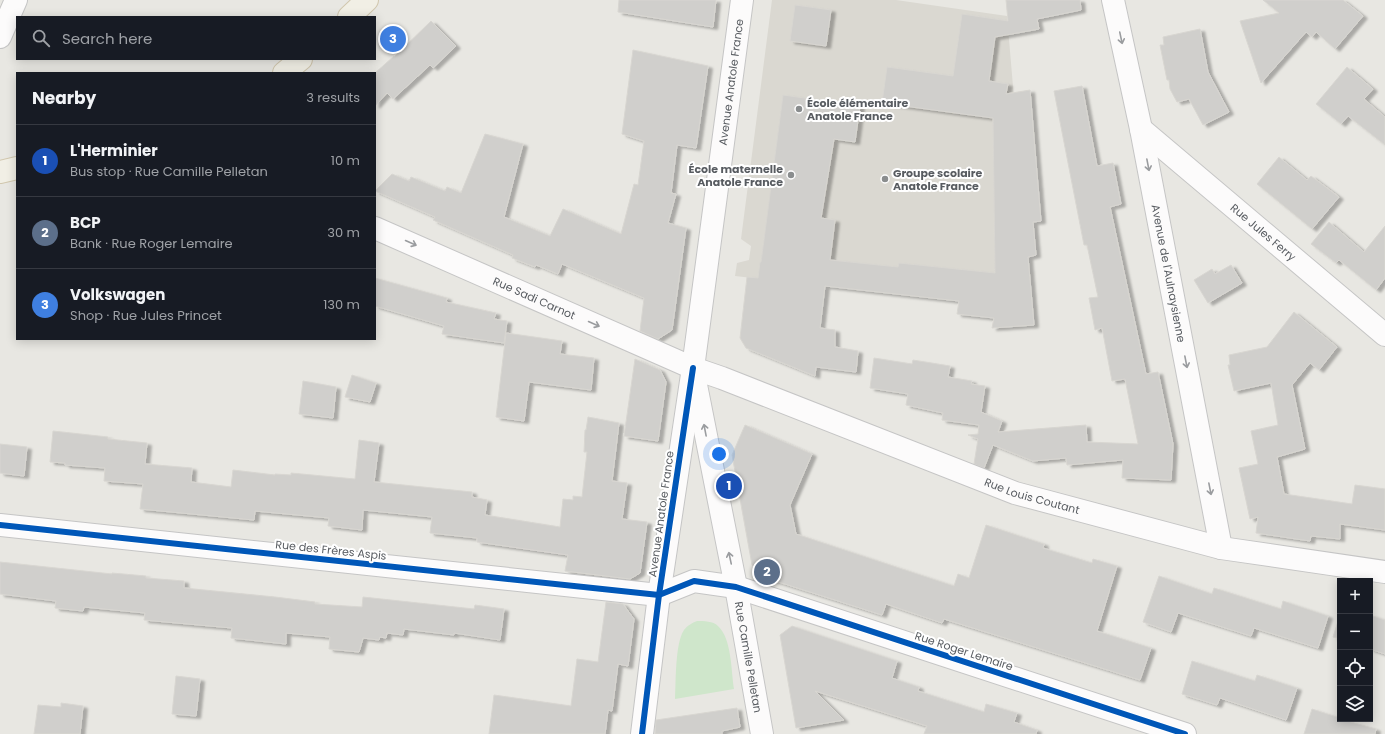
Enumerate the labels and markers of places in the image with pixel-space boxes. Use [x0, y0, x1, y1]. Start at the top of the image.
pin: 3 [380, 24, 406, 54]
place label: École élémentaire Anatole France [807, 95, 908, 124]
marker: École élémentaire Anatole France [794, 104, 804, 114]
place label: École maternelle Anatole France [689, 161, 783, 190]
place label: Groupe scolaire Anatole France [893, 165, 983, 194]
marker: École maternelle Anatole France [786, 170, 796, 180]
marker: Groupe scolaire Anatole France [880, 174, 890, 184]
pin: 1 [716, 471, 742, 501]
pin: 2 [754, 557, 780, 587]

